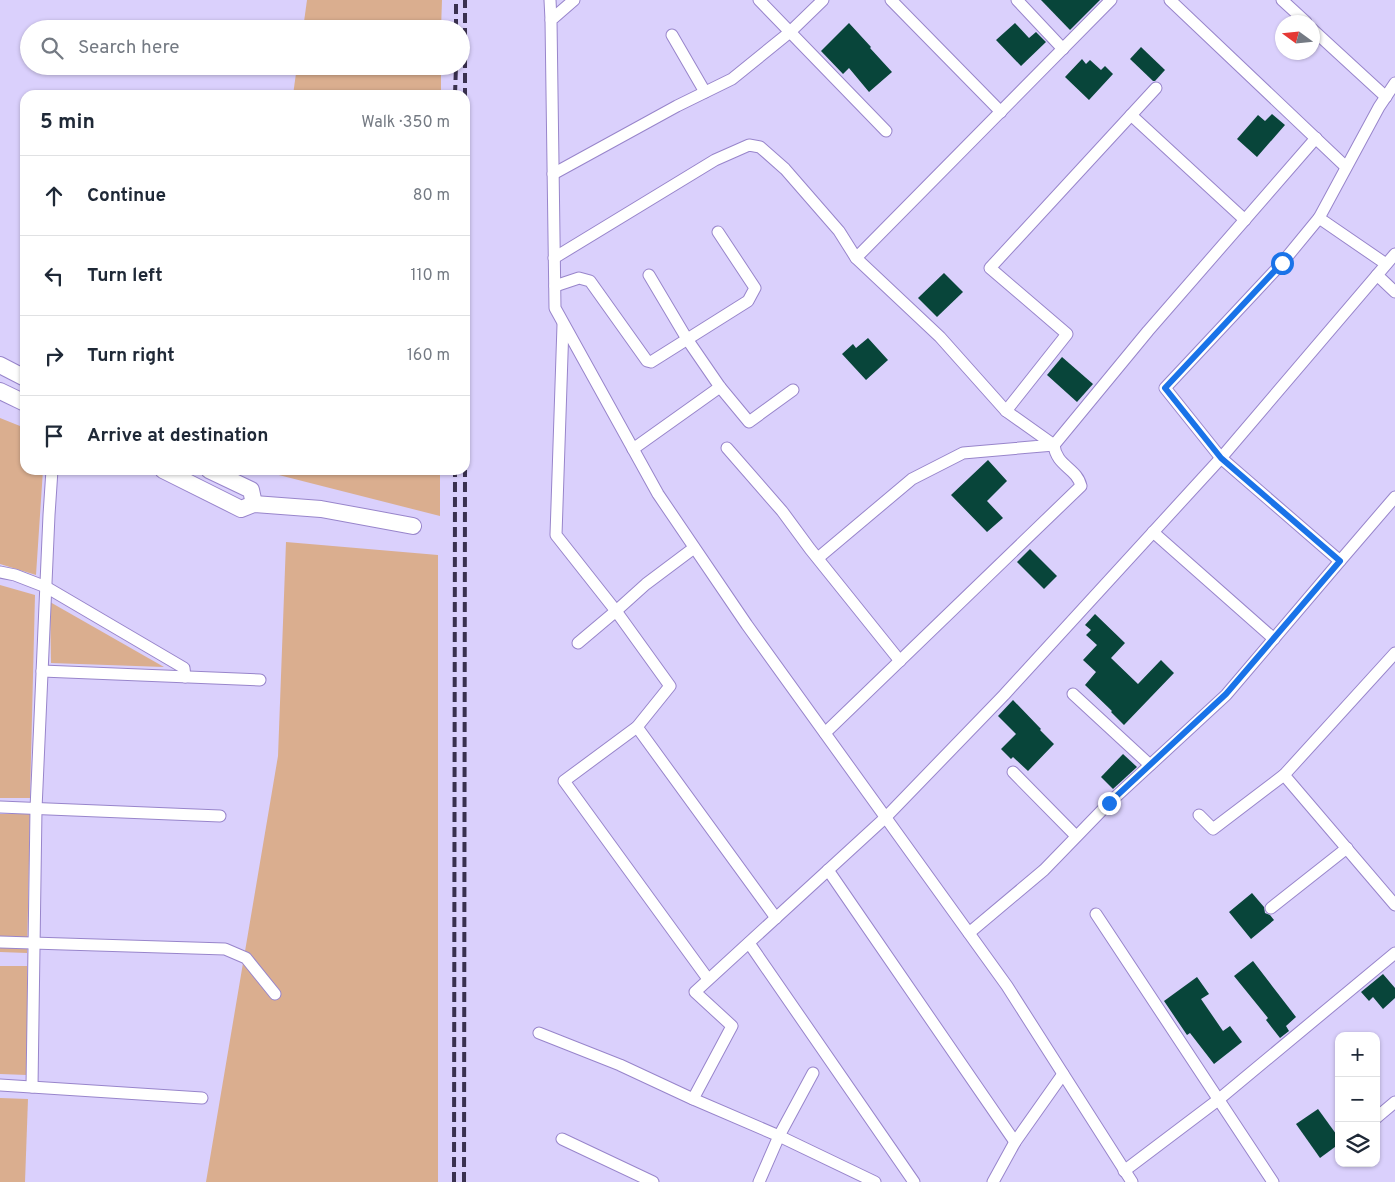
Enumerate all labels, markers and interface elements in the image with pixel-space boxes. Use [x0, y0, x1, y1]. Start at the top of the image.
north arrow [1275, 15, 1320, 60]
search box [20, 20, 470, 75]
icon: search [38, 34, 66, 62]
text: Search here [78, 36, 180, 60]
text: 5 min [40, 109, 95, 136]
text: Walk · 350 m [361, 113, 450, 133]
icon: ahead [40, 182, 68, 210]
text: Continue [87, 184, 166, 208]
text: 80 m [413, 186, 450, 206]
route start [1271, 252, 1294, 275]
icon: left [40, 262, 68, 290]
text: Turn left [87, 264, 163, 288]
text: 110 m [410, 266, 450, 286]
icon: right [40, 342, 68, 370]
text: Turn right [87, 344, 175, 368]
text: 160 m [407, 346, 450, 366]
icon: arrive [40, 422, 68, 450]
text: Arrive at destination [87, 424, 268, 448]
route end [1098, 792, 1121, 815]
map controls [1335, 1032, 1380, 1167]
button: + [1335, 1032, 1380, 1077]
button: − [1335, 1077, 1380, 1122]
button: layers [1335, 1122, 1380, 1167]

